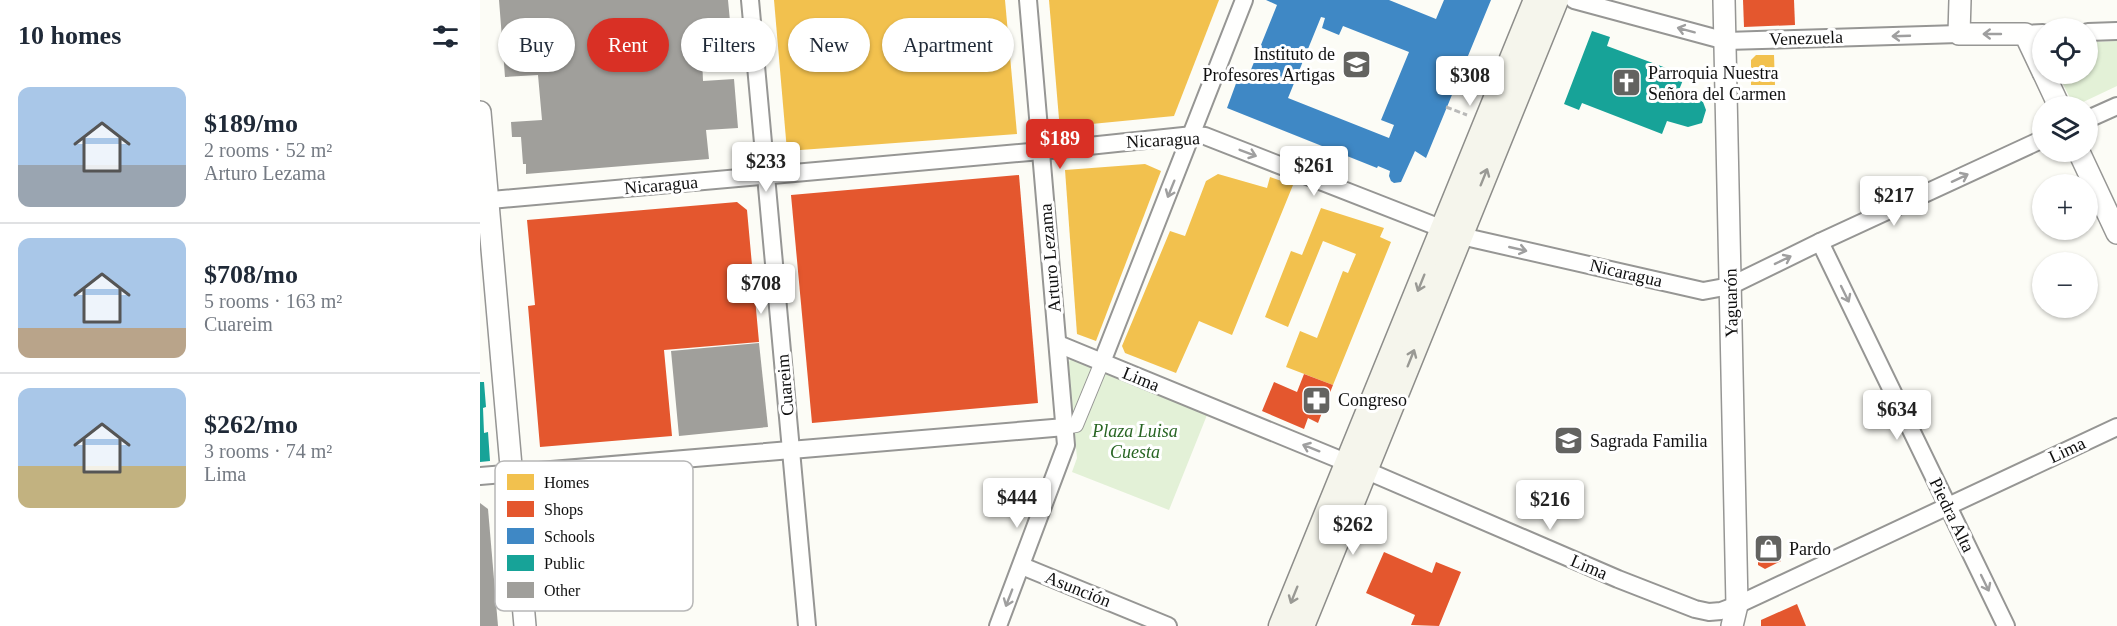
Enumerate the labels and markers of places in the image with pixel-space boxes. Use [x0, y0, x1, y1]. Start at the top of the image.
place label: Instituto de Profesores Artigas [1203, 44, 1335, 85]
school or university icon: Instituto de Profesores Artigas [1340, 48, 1372, 80]
pin: $308 [1434, 56, 1506, 107]
place label: Parroquia Nuestra Señora del Carmen [1648, 63, 1786, 104]
church icon: Parroquia Nuestra Señora del Carmen [1611, 67, 1643, 99]
pin: $189 [1024, 119, 1096, 170]
pin: $233 [730, 142, 802, 193]
pin: $261 [1278, 146, 1350, 197]
pin: $217 [1858, 176, 1930, 227]
pin: $708 [725, 264, 797, 315]
pharmacy icon: Congreso [1301, 384, 1333, 416]
place label: Congreso [1338, 390, 1407, 410]
pin: $634 [1861, 390, 1933, 441]
school or university icon: Sagrada Familia [1553, 425, 1585, 457]
place label: Sagrada Familia [1590, 431, 1707, 451]
pin: $444 [981, 478, 1053, 529]
pin: $216 [1514, 480, 1586, 531]
pin: $262 [1317, 505, 1389, 556]
shop icon: Pardo [1752, 533, 1784, 565]
place label: Pardo [1789, 539, 1831, 559]

